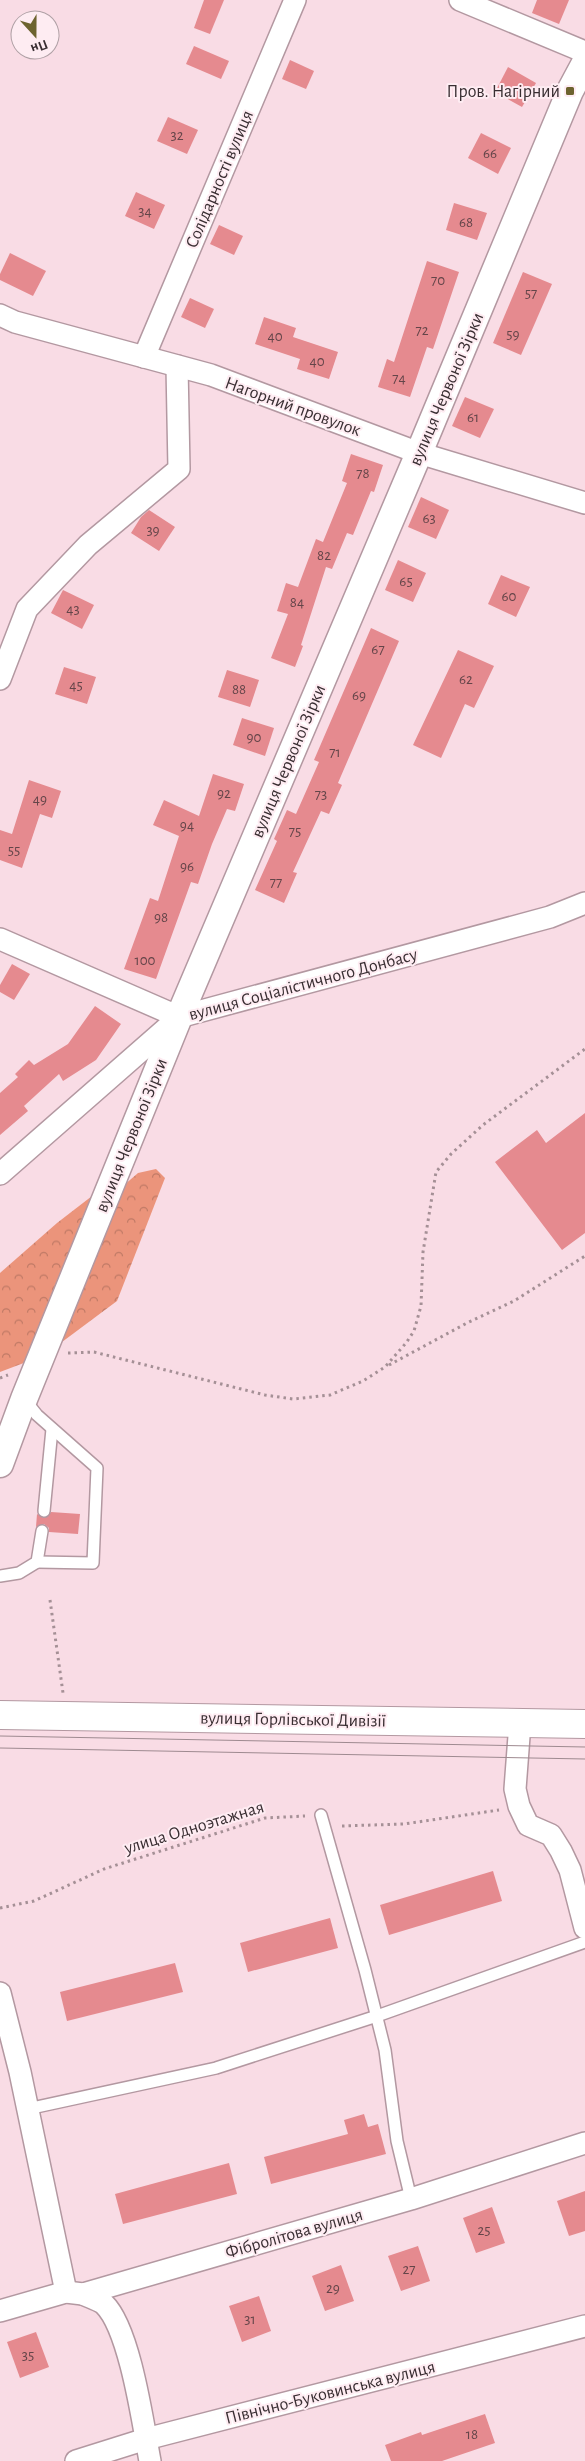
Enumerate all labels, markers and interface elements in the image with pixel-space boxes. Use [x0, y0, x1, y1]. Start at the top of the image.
north arrow [10, 10, 60, 60]
text: Пн [29, 37, 50, 56]
place label: Пров. Нагірний [447, 83, 560, 101]
marker: Пров. Нагірний [564, 85, 576, 97]
street label: Солідарності вулиця [183, 108, 257, 251]
house number: 32 [170, 128, 184, 143]
house number: 66 [483, 146, 497, 161]
house number: 34 [138, 204, 152, 219]
house number: 68 [459, 215, 473, 230]
house number: 70 [431, 273, 445, 288]
house number: 57 [525, 286, 537, 301]
street label: вулиця Червоної Зірки [407, 310, 487, 469]
house number: 72 [415, 323, 429, 338]
house number: 59 [506, 327, 520, 342]
house number: 40 [267, 329, 283, 344]
house number: 40 [309, 354, 325, 369]
house number: 74 [392, 371, 406, 386]
street label: Нагорний провулок [222, 374, 364, 440]
house number: 61 [467, 410, 479, 425]
house number: 78 [356, 466, 370, 481]
house number: 63 [422, 511, 436, 526]
house number: 39 [146, 523, 160, 538]
house number: 82 [317, 548, 331, 563]
house number: 65 [399, 574, 413, 589]
house number: 60 [502, 589, 517, 604]
house number: 84 [290, 595, 304, 610]
house number: 43 [66, 602, 80, 617]
house number: 67 [371, 642, 385, 657]
house number: 62 [459, 672, 473, 687]
house number: 45 [69, 678, 83, 693]
house number: 88 [232, 682, 246, 697]
street label: вулиця Червоної Зірки [249, 682, 329, 841]
house number: 69 [352, 688, 366, 703]
house number: 90 [247, 730, 262, 745]
house number: 71 [329, 745, 341, 760]
house number: 92 [217, 786, 231, 801]
house number: 73 [315, 787, 327, 802]
house number: 49 [33, 792, 47, 807]
house number: 94 [180, 818, 194, 833]
house number: 75 [289, 824, 301, 839]
house number: 55 [8, 843, 20, 858]
house number: 96 [180, 859, 194, 874]
house number: 77 [270, 875, 282, 890]
house number: 98 [154, 910, 168, 925]
street label: вулиця Соціалістичного Донбасу [187, 945, 420, 1024]
house number: 100 [134, 953, 156, 968]
street label: вулиця Червоної Зірки [93, 1056, 171, 1215]
street label: вулиця Горлівської Дивізії [200, 1709, 386, 1731]
street label: улица Одноэтажная [121, 1798, 266, 1858]
street label: Фібролітова вулиця [223, 2205, 365, 2262]
house number: 25 [477, 2223, 491, 2238]
house number: 27 [402, 2262, 416, 2277]
house number: 29 [326, 2281, 340, 2296]
house number: 31 [244, 2312, 256, 2327]
house number: 35 [22, 2348, 34, 2363]
street label: Північно-Буковинська вулиця [223, 2358, 437, 2428]
house number: 18 [466, 2427, 478, 2442]

